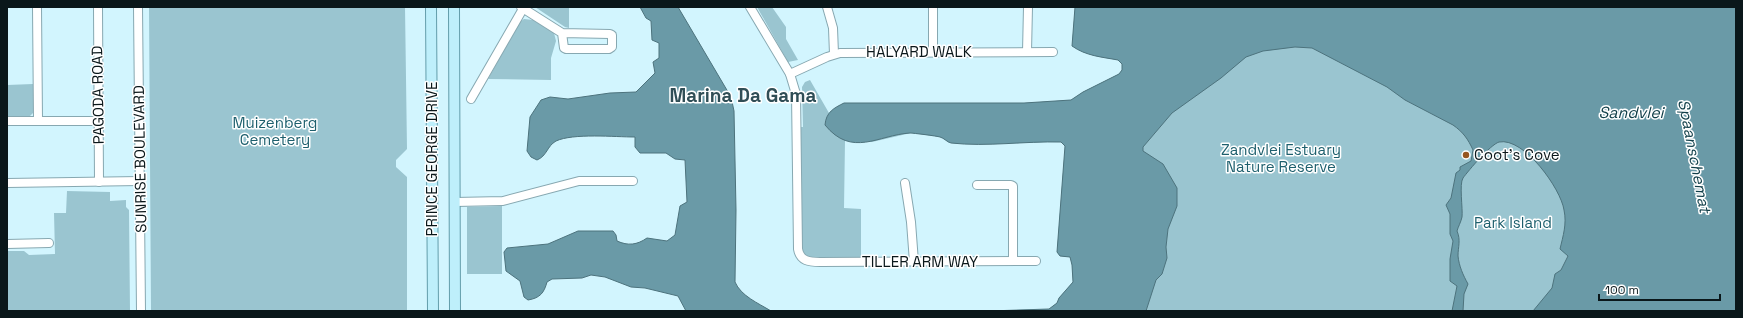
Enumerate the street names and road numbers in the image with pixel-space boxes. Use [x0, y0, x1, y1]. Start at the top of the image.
street label: HALYARD WALK [866, 42, 972, 61]
street label: PAGODA ROAD [87, 45, 108, 145]
street label: PRINCE GEORGE DRIVE [422, 82, 441, 236]
street label: SUNRISE BOULEVARD [129, 85, 150, 233]
street label: TILLER ARM WAY [862, 252, 978, 271]

